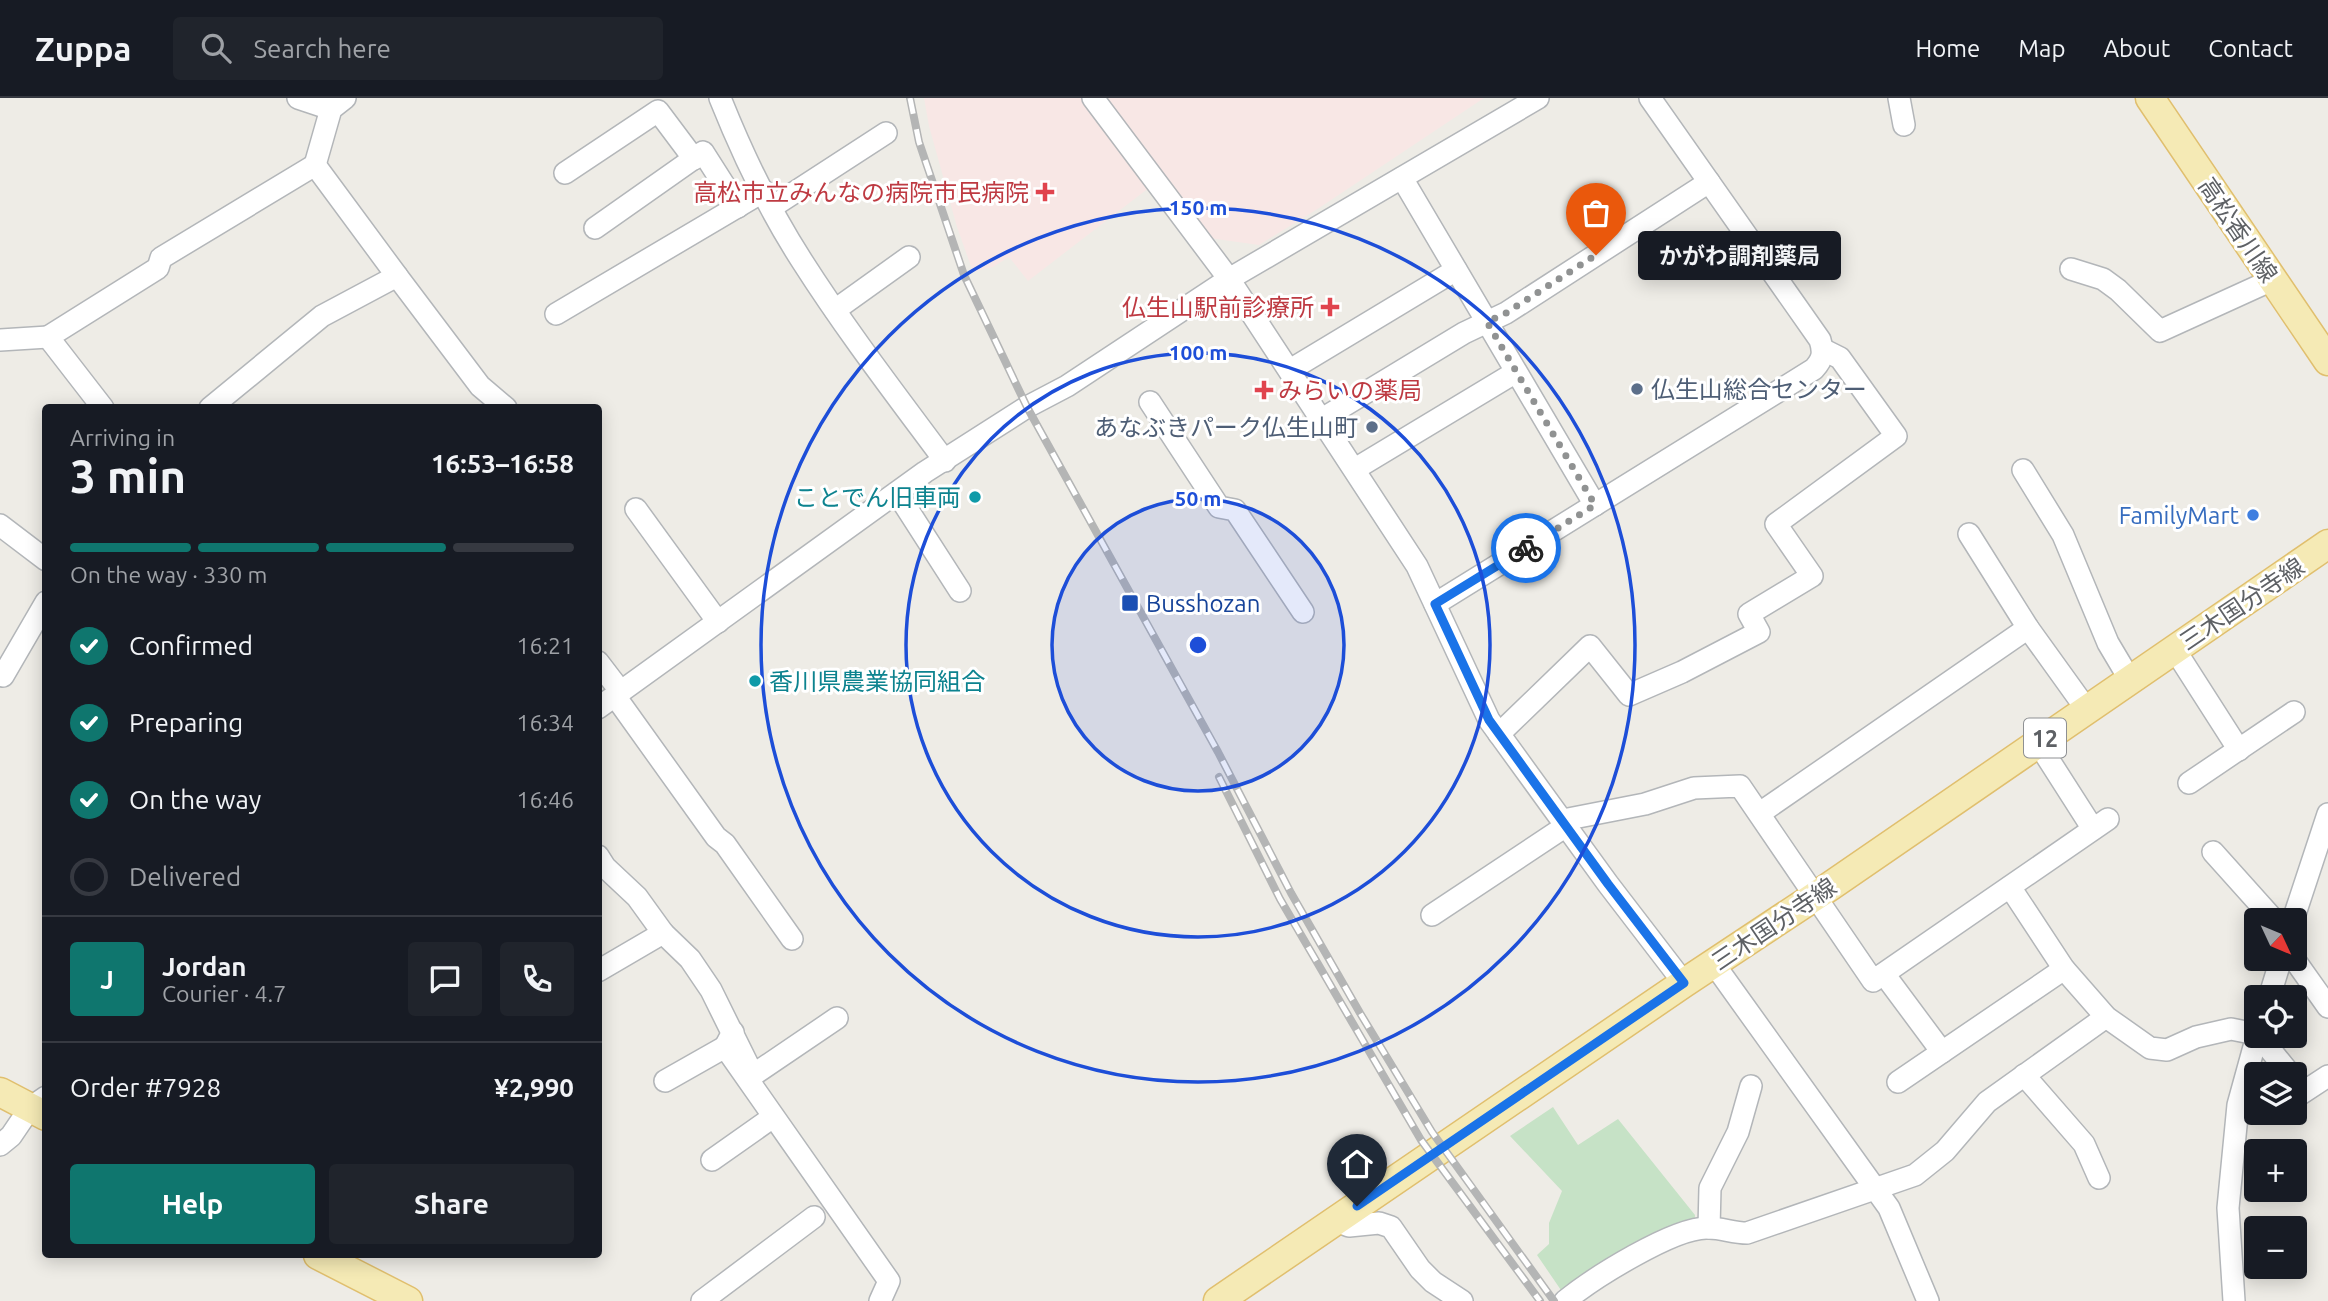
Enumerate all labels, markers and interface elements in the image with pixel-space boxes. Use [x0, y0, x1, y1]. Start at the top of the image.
search box [173, 17, 663, 80]
icon: search [197, 29, 235, 67]
text: Zuppa [35, 30, 131, 67]
text: Search here [253, 34, 391, 63]
text: Home [1915, 35, 1980, 62]
text: Map [2018, 35, 2065, 62]
text: About [2103, 35, 2170, 62]
text: Contact [2208, 35, 2293, 62]
street label: 高松香川線 [2193, 173, 2283, 287]
place label: 高松市立みんなの病院市民病院 [693, 179, 1029, 206]
marker: 高松市立みんなの病院市民病院 [1035, 182, 1055, 202]
pin [1566, 183, 1626, 255]
icon: bag [1577, 194, 1615, 232]
text: 150 m [1169, 195, 1227, 219]
callout: かがわ調剤薬局 [1638, 230, 1841, 280]
text: かがわ調剤薬局 [1659, 243, 1820, 268]
place label: 仏生山駅前診療所 [1122, 294, 1314, 321]
marker: 仏生山駅前診療所 [1320, 297, 1340, 317]
text: 100 m [1169, 340, 1227, 364]
place label: 仏生山総合センター [1651, 376, 1867, 403]
place label: みらいの薬局 [1278, 377, 1422, 404]
marker: 仏生山総合センター [1629, 381, 1645, 397]
marker: みらいの薬局 [1256, 382, 1272, 398]
place label: あなぶきパーク仏生山町 [1094, 414, 1358, 441]
marker: あなぶきパーク仏生山町 [1364, 419, 1380, 435]
text: Arriving in [70, 425, 175, 450]
text: 16:53–16:58 [431, 449, 574, 478]
text: 3 min [70, 450, 186, 502]
place label: ことでん旧車両 [794, 484, 961, 511]
text: 50 m [1175, 486, 1221, 510]
marker: ことでん旧車両 [967, 489, 983, 505]
place label: FamilyMart [2119, 502, 2240, 529]
marker: FamilyMart [2245, 507, 2261, 523]
courier [1491, 513, 1561, 583]
icon: bike [1507, 529, 1545, 567]
street label: 三木国分寺線 [2175, 553, 2309, 655]
text: On the way · 330 m [70, 562, 267, 587]
place label: Busshozan [1146, 590, 1260, 617]
marker: Busshozan [1120, 593, 1140, 613]
icon: check [70, 627, 108, 665]
text: Confirmed [129, 631, 253, 660]
text: 16:21 [516, 633, 574, 658]
centre of rings [1186, 633, 1210, 657]
place label: 香川県農業協同組合 [769, 668, 985, 695]
marker: 香川県農業協同組合 [747, 673, 763, 689]
icon: check [70, 704, 108, 742]
text: Preparing [129, 708, 243, 737]
text: 16:34 [516, 710, 574, 735]
road number: 12 [2024, 718, 2066, 758]
icon: check [70, 781, 108, 819]
text: On the way [129, 785, 261, 814]
text: 16:46 [516, 787, 574, 812]
text: Delivered [129, 862, 241, 891]
street label: 三木国分寺線 [1707, 873, 1841, 975]
north arrow [2244, 908, 2306, 971]
map controls [2244, 908, 2307, 1279]
button: chat [408, 942, 482, 1016]
button: phone [500, 942, 574, 1016]
text: Jordan [162, 952, 247, 981]
text: J [100, 965, 114, 994]
text: Courier · 4.7 [162, 981, 286, 1006]
button: locate [2244, 985, 2307, 1048]
button: layers [2244, 1062, 2307, 1125]
text: Order #7928 [70, 1073, 221, 1102]
text: ¥2,990 [494, 1073, 574, 1102]
pin [1327, 1134, 1387, 1206]
button: + [2244, 1139, 2307, 1202]
icon: home [1338, 1145, 1376, 1183]
button: Help [70, 1164, 315, 1244]
button: Share [329, 1164, 574, 1244]
button: − [2244, 1216, 2307, 1279]

